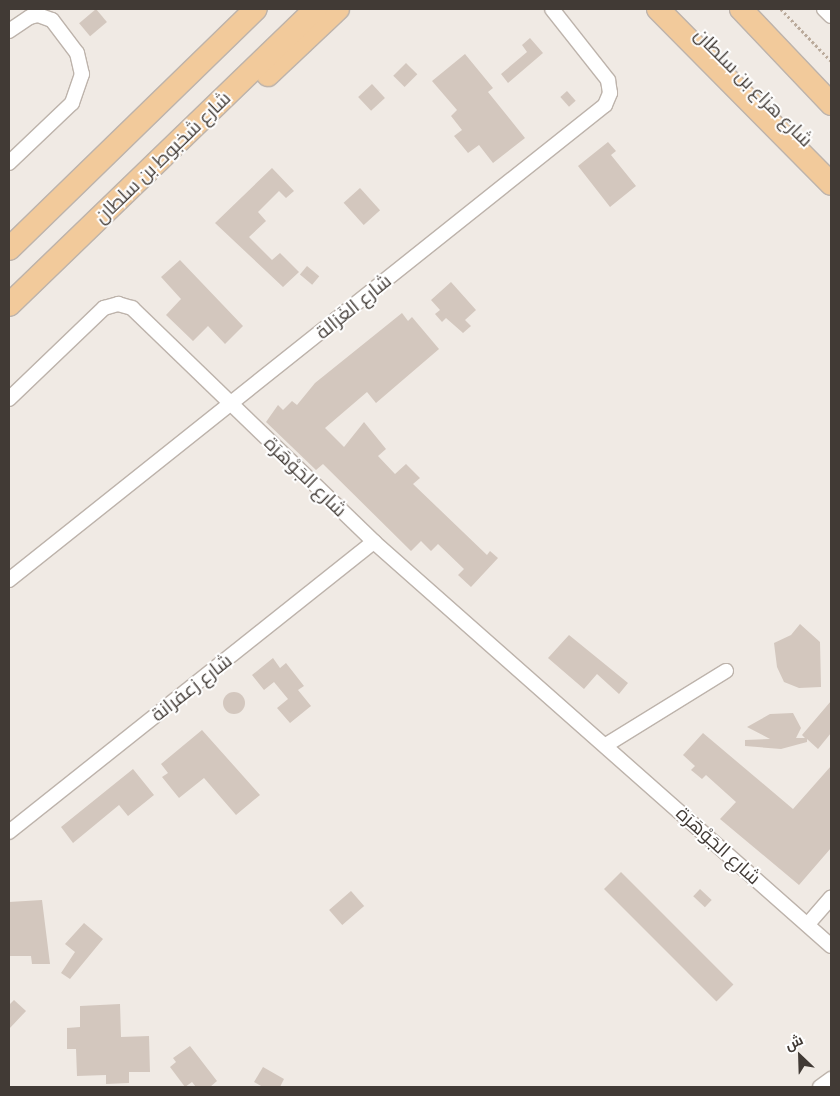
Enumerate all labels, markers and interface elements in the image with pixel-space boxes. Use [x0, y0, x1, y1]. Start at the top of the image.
street label: شارع هزاع بن سلطان [690, 23, 818, 151]
street label: شارع شخبوط بن سلطان [89, 86, 235, 228]
street label: شارع الغَزالة [311, 269, 395, 343]
street label: شارع الجَوْهَرَة [260, 431, 352, 521]
street label: شارع زعفرانة [146, 648, 236, 726]
street label: شارع الجَوْهَرَة [672, 801, 766, 889]
text: ش [782, 1030, 805, 1053]
north arrow [775, 1031, 825, 1081]

